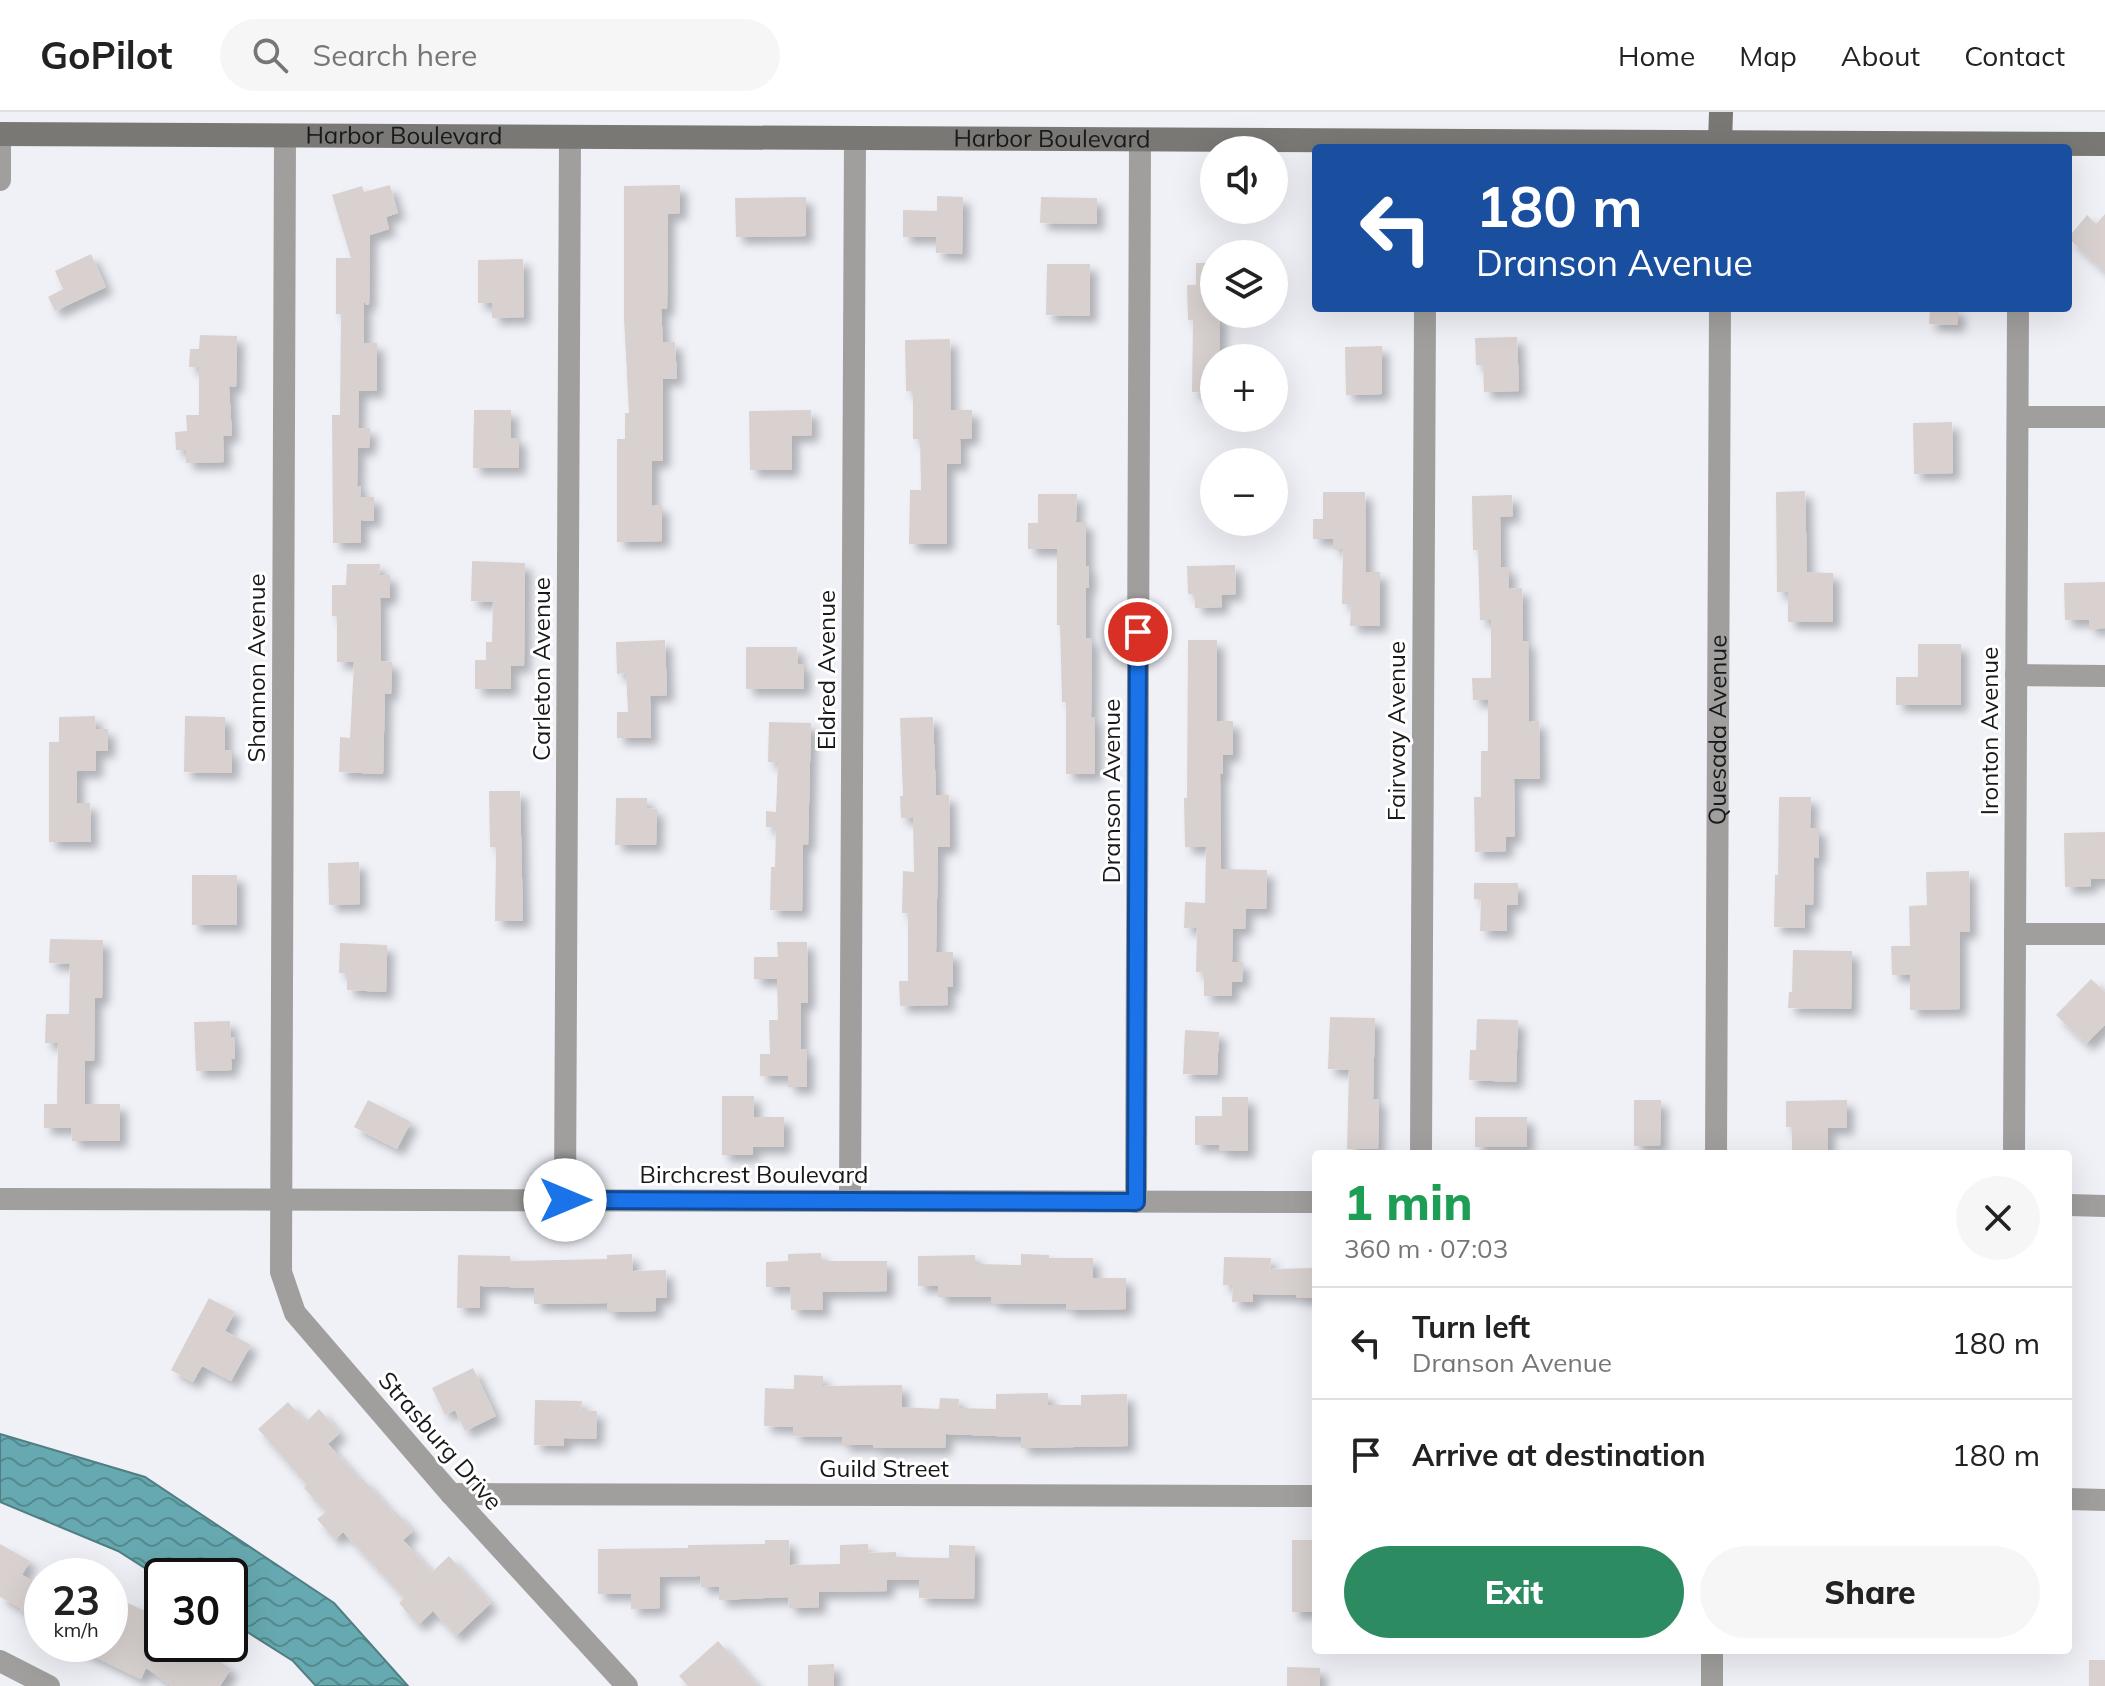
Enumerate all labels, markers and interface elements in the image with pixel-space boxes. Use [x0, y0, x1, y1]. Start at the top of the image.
search box [220, 19, 780, 91]
text: GoPilot [40, 31, 172, 79]
icon: search [248, 33, 292, 77]
text: Search here [312, 36, 477, 74]
text: Home [1618, 38, 1695, 73]
text: Map [1739, 38, 1797, 73]
text: About [1841, 38, 1920, 73]
text: Contact [1964, 38, 2065, 73]
street label: Harbor Boulevard [305, 119, 503, 150]
street label: Harbor Boulevard [953, 123, 1151, 153]
map controls [1200, 136, 1288, 536]
button: sound [1200, 136, 1288, 224]
text: 180 m [1476, 171, 1643, 241]
icon: left [1344, 176, 1448, 280]
button: layers [1200, 240, 1288, 328]
text: Dranson Avenue [1476, 240, 1753, 285]
button: + [1200, 344, 1288, 432]
button: − [1200, 448, 1288, 536]
street label: Shannon Avenue [241, 573, 271, 763]
street label: Carleton Avenue [526, 577, 556, 761]
street label: Eldred Avenue [811, 590, 841, 750]
pin [1104, 598, 1172, 666]
icon: arrive [1116, 610, 1160, 654]
street label: Quesada Avenue [1702, 635, 1732, 825]
street label: Fairway Avenue [1381, 641, 1411, 821]
street label: Ironton Avenue [1974, 647, 2004, 815]
street label: Dranson Avenue [1096, 699, 1126, 883]
position arrow [523, 1158, 607, 1242]
street label: Birchcrest Boulevard [640, 1159, 868, 1189]
text: 1 min [1344, 1172, 1473, 1232]
button: close [1956, 1176, 2040, 1260]
text: 360 m · 07:03 [1344, 1232, 1508, 1265]
text: Turn left [1412, 1308, 1530, 1346]
icon: left [1344, 1321, 1388, 1365]
text: 180 m [1952, 1324, 2040, 1362]
text: Dranson Avenue [1412, 1346, 1612, 1379]
street label: Strasburg Drive [372, 1365, 509, 1516]
icon: arrive [1344, 1433, 1388, 1477]
text: Arrive at destination [1412, 1436, 1706, 1474]
text: 180 m [1952, 1436, 2040, 1474]
street label: Guild Street [819, 1453, 949, 1483]
button: Exit [1344, 1546, 1684, 1638]
button: Share [1700, 1546, 2040, 1638]
speed limit sign: 30 [144, 1558, 248, 1662]
text: 23 [52, 1575, 100, 1625]
text: km/h [53, 1617, 99, 1642]

